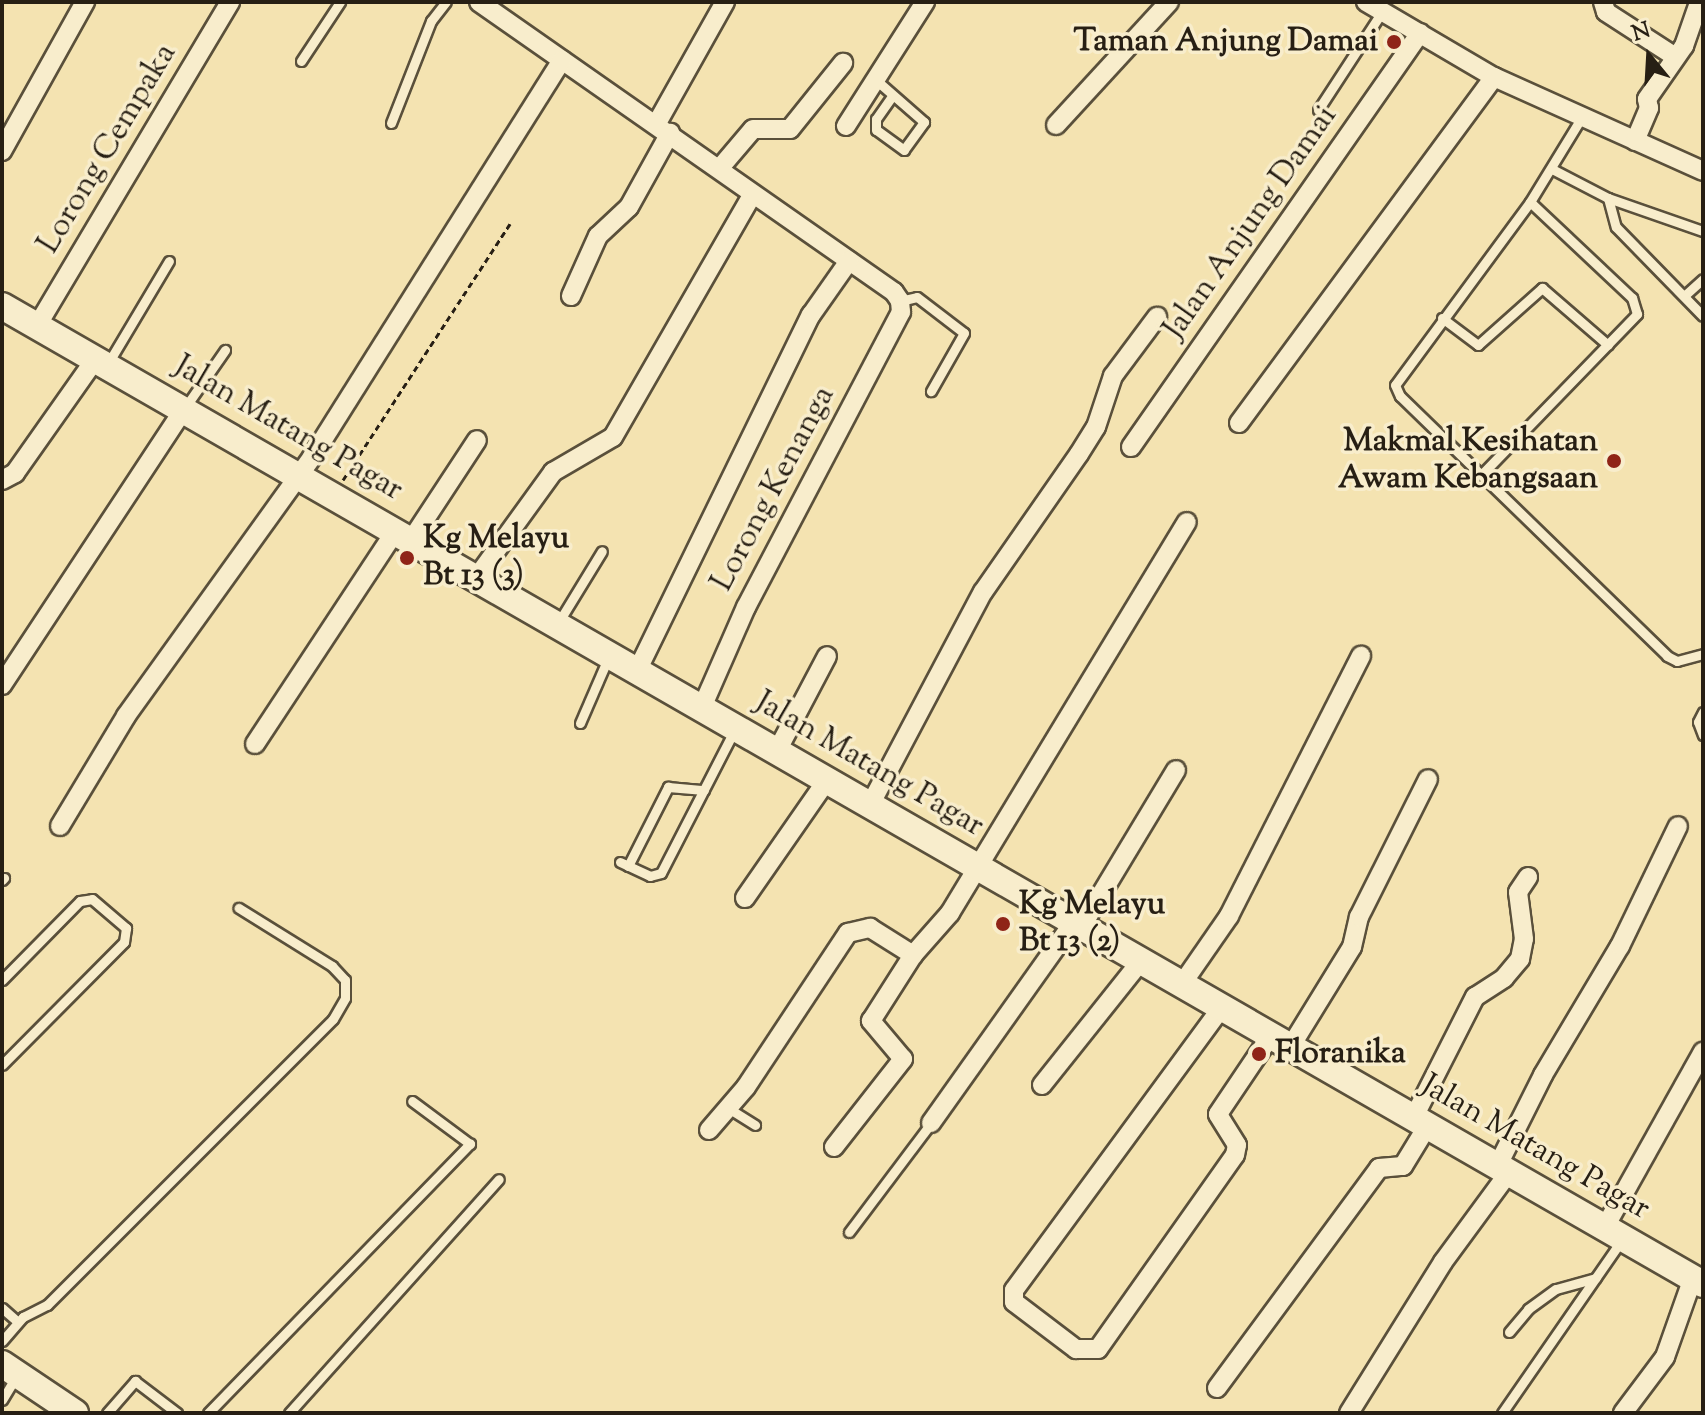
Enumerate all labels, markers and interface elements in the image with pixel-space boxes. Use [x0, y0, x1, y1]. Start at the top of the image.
text: N [1628, 15, 1655, 51]
north arrow [1609, 16, 1689, 96]
place label: Taman Anjung Damai [1074, 23, 1378, 61]
marker: Taman Anjung Damai [1385, 33, 1403, 51]
street label: Lorong Cempaka [30, 37, 186, 261]
street label: Jalan Anjung Damai [1156, 99, 1346, 347]
street label: Jalan Matang Pagar [167, 348, 409, 510]
street label: Lorong Kenanga [704, 380, 844, 598]
place label: Makmal Kesihatan Awam Kebangsaan [1338, 424, 1598, 499]
marker: Makmal Kesihatan Awam Kebangsaan [1605, 452, 1623, 470]
place label: Kg Melayu Bt 13 (3) [423, 521, 569, 596]
marker: Kg Melayu Bt 13 (3) [398, 549, 416, 567]
street label: Jalan Matang Pagar [748, 684, 990, 846]
place label: Kg Melayu Bt 13 (2) [1019, 887, 1165, 962]
marker: Kg Melayu Bt 13 (2) [994, 915, 1012, 933]
place label: Floranika [1275, 1035, 1406, 1073]
marker: Floranika [1250, 1045, 1268, 1063]
street label: Jalan Matang Pagar [1414, 1067, 1656, 1229]

